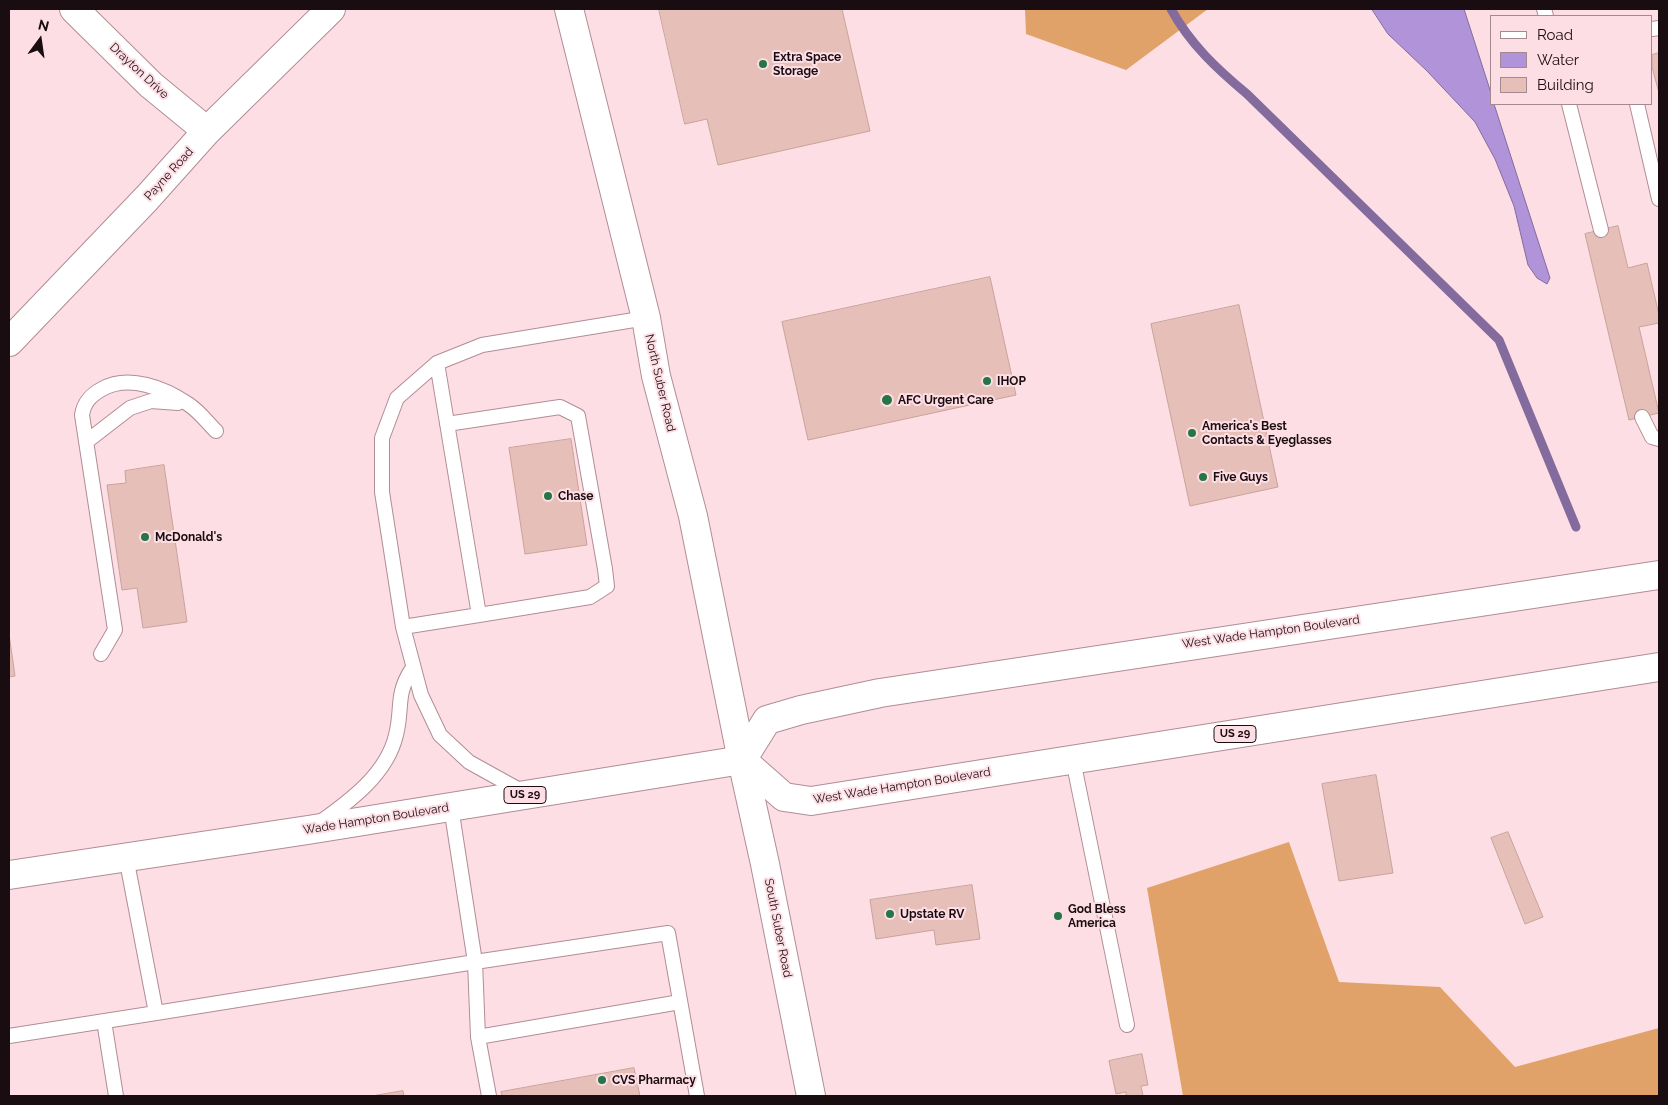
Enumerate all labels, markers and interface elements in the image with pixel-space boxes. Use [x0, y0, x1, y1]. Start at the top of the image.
north arrow [15, 15, 65, 65]
legend [1490, 15, 1653, 105]
text: N [37, 16, 51, 35]
text: Road [1537, 26, 1573, 44]
street label: Drayton Drive [107, 40, 171, 102]
place label: Extra Space Storage [773, 50, 841, 78]
text: Water [1537, 51, 1579, 69]
marker: Extra Space Storage [757, 58, 769, 70]
text: Building [1537, 76, 1594, 94]
street label: Payne Road [142, 145, 196, 203]
street label: North Suber Road [642, 333, 678, 433]
place label: IHOP [997, 374, 1026, 388]
marker: IHOP [981, 375, 993, 387]
marker: AFC Urgent Care [880, 393, 894, 407]
place label: AFC Urgent Care [898, 393, 994, 407]
place label: America's Best Contacts & Eyeglasses [1202, 419, 1332, 447]
marker: America's Best Contacts & Eyeglasses [1186, 427, 1198, 439]
place label: Five Guys [1213, 470, 1268, 484]
marker: Five Guys [1197, 471, 1209, 483]
place label: Chase [558, 489, 593, 503]
marker: Chase [542, 490, 554, 502]
place label: McDonald's [155, 530, 222, 544]
marker: McDonald's [139, 531, 151, 543]
street label: West Wade Hampton Boulevard [1181, 612, 1361, 652]
road number: US 29 [1214, 726, 1256, 742]
street label: West Wade Hampton Boulevard [812, 765, 992, 807]
road number: US 29 [504, 786, 546, 804]
street label: Wade Hampton Boulevard [302, 800, 450, 838]
street label: South Suber Road [761, 877, 795, 979]
place label: God Bless America [1068, 902, 1126, 930]
place label: Upstate RV [900, 907, 964, 921]
marker: Upstate RV [884, 908, 896, 920]
marker: God Bless America [1052, 910, 1064, 922]
place label: CVS Pharmacy [612, 1073, 696, 1087]
marker: CVS Pharmacy [596, 1074, 608, 1086]

